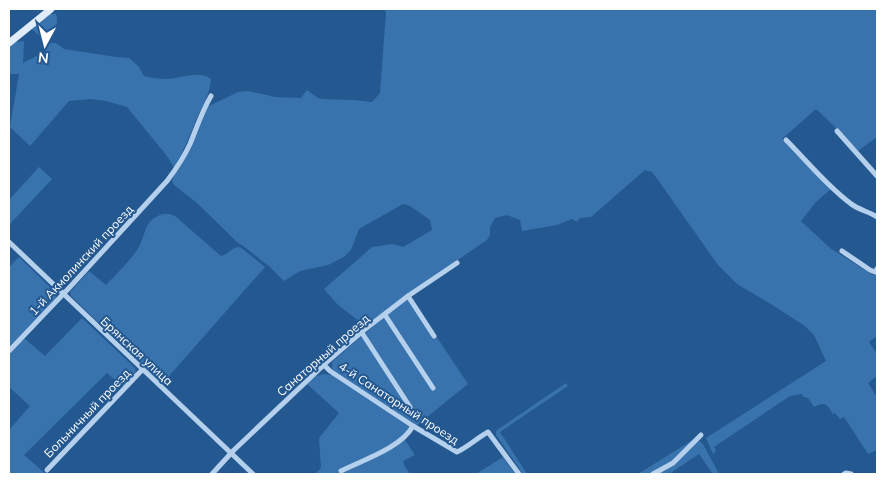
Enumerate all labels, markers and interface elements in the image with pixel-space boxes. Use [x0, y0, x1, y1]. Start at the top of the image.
north arrow [20, 20, 70, 70]
text: N [37, 48, 50, 67]
street label: 1-й Акмолинский проезд [26, 202, 136, 318]
street label: Санаторный проезд [274, 311, 372, 399]
street label: Брянская улица [98, 314, 176, 388]
street label: 4-й Санаторный проезд [336, 359, 462, 447]
street label: Больничный проезд [41, 365, 133, 461]

